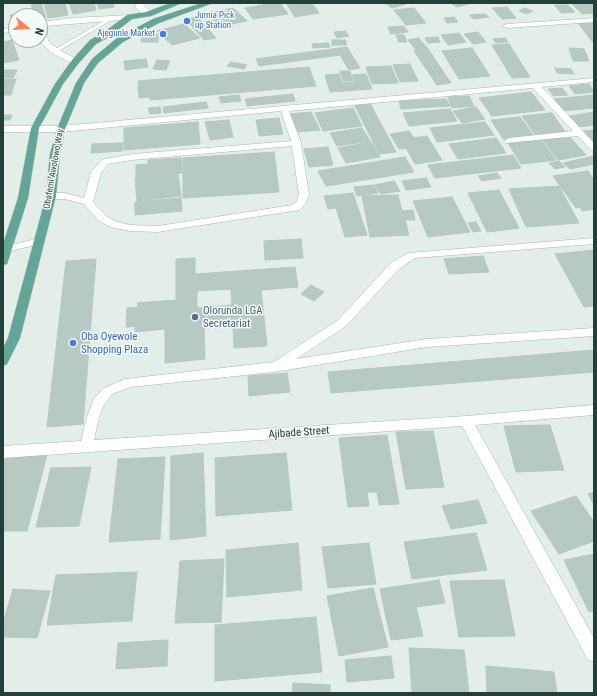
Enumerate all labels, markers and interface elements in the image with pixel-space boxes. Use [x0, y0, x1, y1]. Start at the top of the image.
north arrow [8, 8, 48, 48]
place label: Jumia Pick up Station [195, 11, 234, 32]
marker: Jumia Pick up Station [182, 16, 192, 26]
text: N [32, 26, 46, 37]
place label: Ajegunle Market [97, 29, 155, 39]
marker: Ajegunle Market [158, 29, 168, 39]
street label: Obafemi Awolowo Way [42, 128, 66, 210]
place label: Olorunda LGA Secretariat [203, 304, 263, 330]
marker: Olorunda LGA Secretariat [190, 312, 200, 322]
place label: Oba Oyewole Shopping Plaza [81, 330, 148, 356]
marker: Oba Oyewole Shopping Plaza [68, 338, 78, 348]
street label: Ajibade Street [268, 424, 330, 442]

